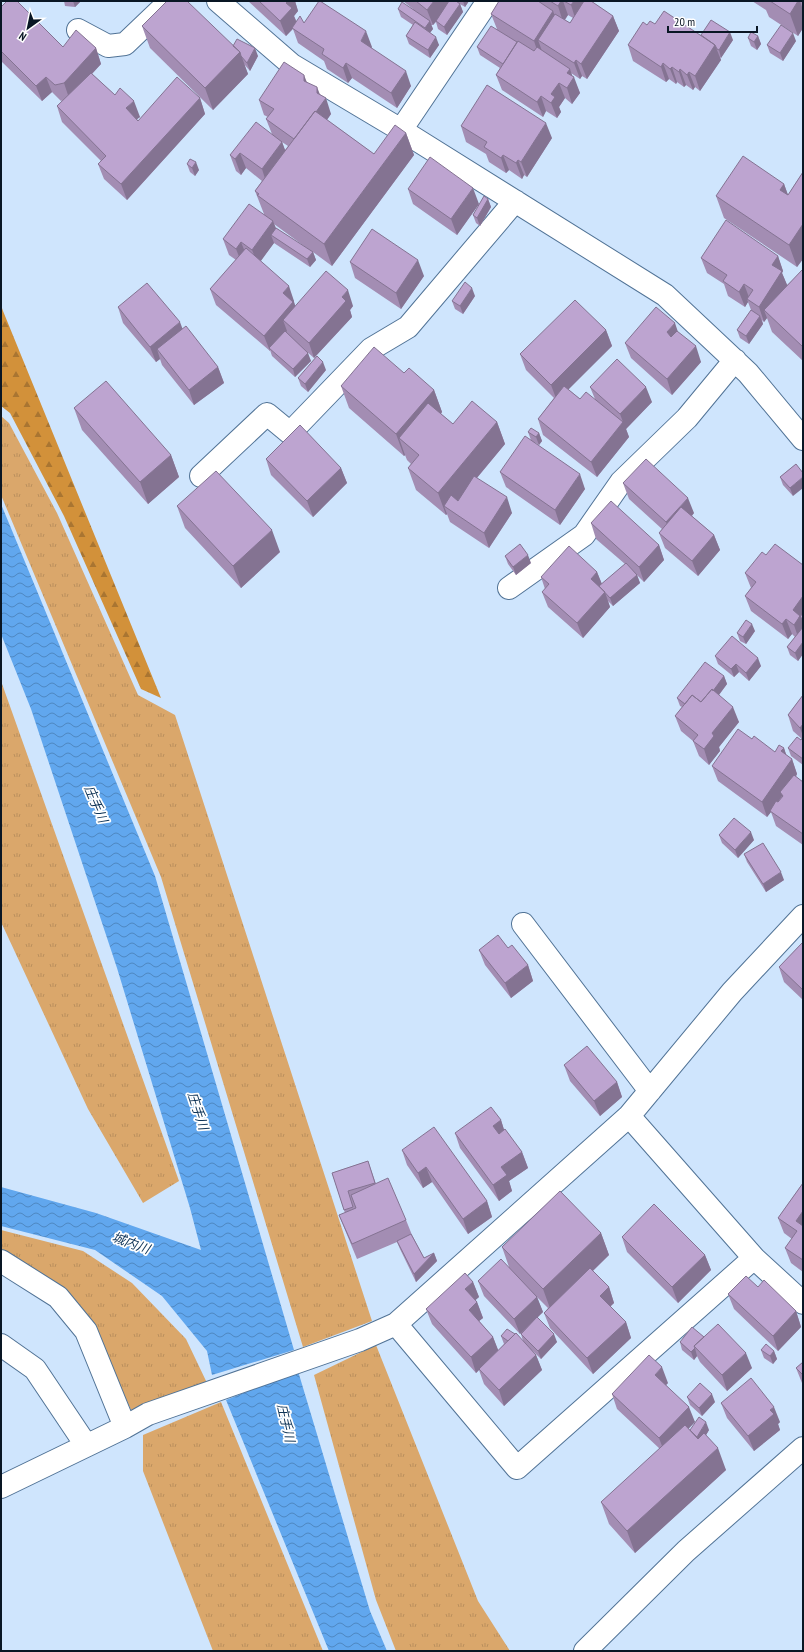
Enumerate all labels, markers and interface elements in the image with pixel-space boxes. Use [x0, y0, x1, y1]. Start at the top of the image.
north arrow [8, 8, 48, 48]
scale bar [668, 8, 757, 34]
text: 20 m [674, 14, 695, 29]
text: N [16, 29, 29, 44]
water label: 庄手川 [81, 783, 112, 827]
water label: 庄手川 [184, 1090, 213, 1134]
water label: 城内川 [110, 1228, 154, 1258]
water label: 庄手川 [273, 1402, 299, 1446]

